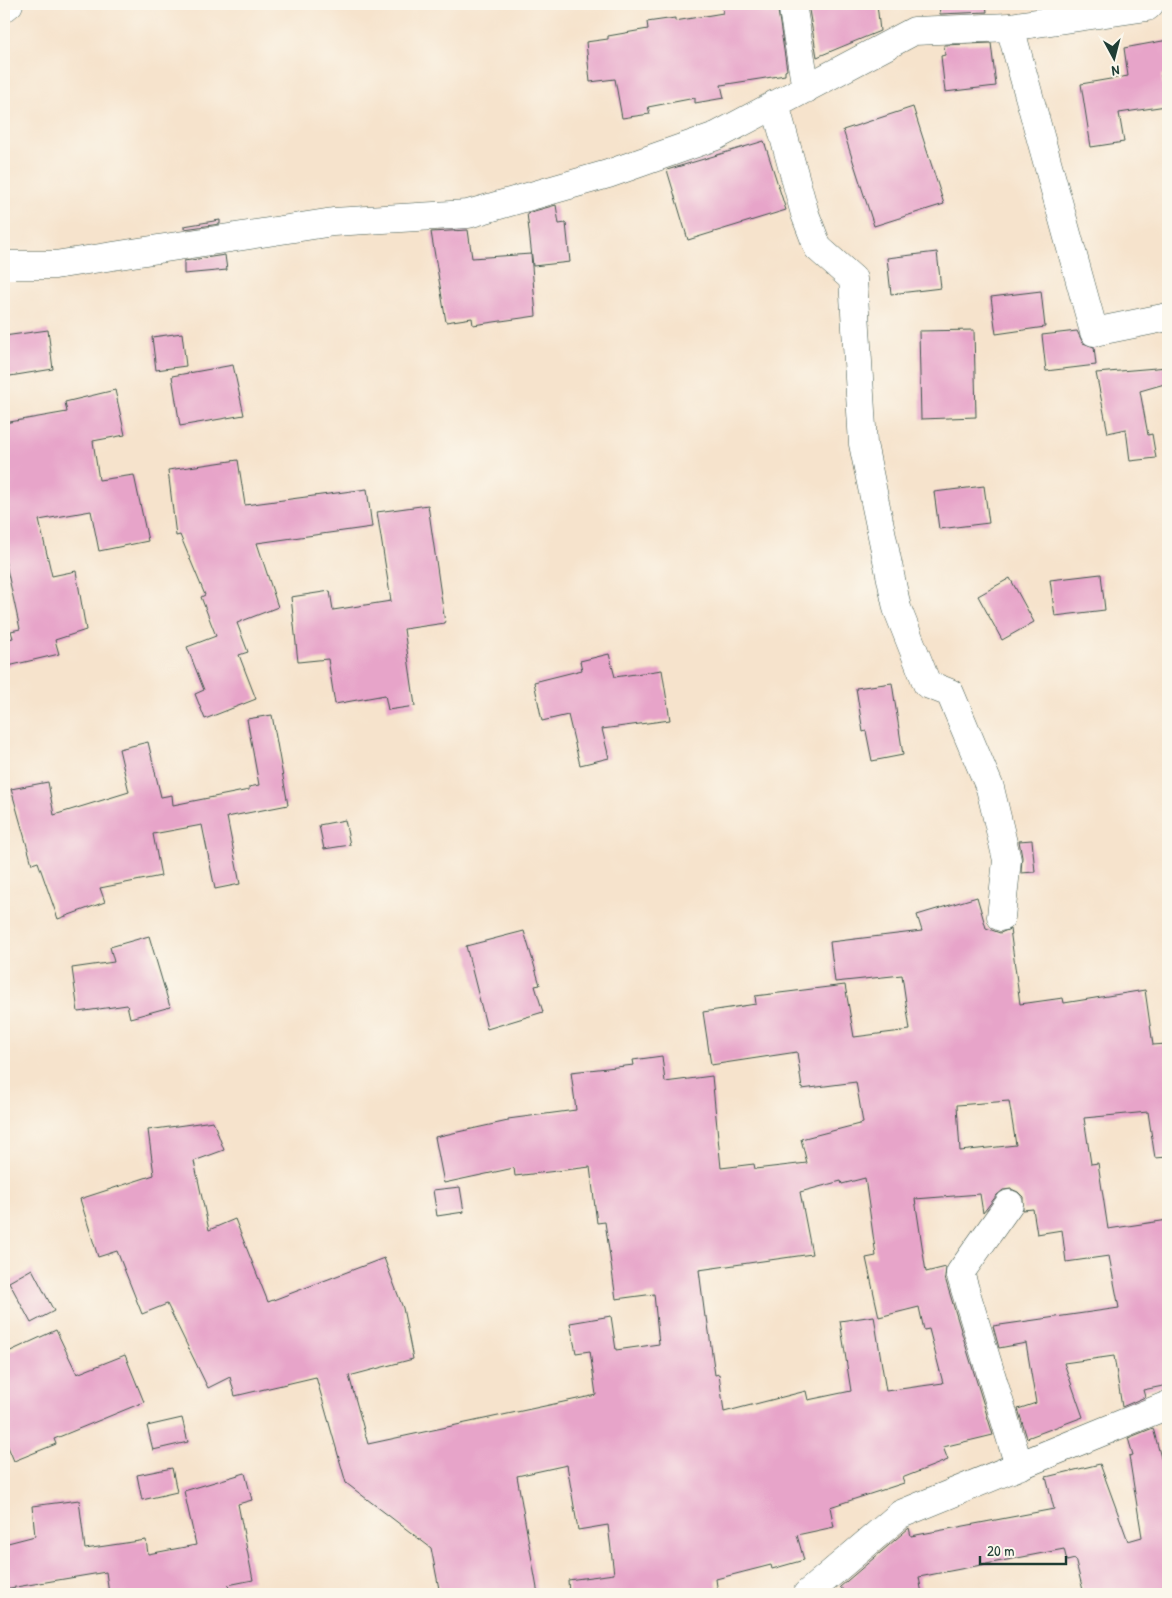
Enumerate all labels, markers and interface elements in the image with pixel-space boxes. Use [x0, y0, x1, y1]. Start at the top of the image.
north arrow [1090, 32, 1140, 82]
text: N [1110, 62, 1121, 81]
scale bar [980, 1533, 1066, 1565]
text: 20 m [987, 1540, 1014, 1561]

